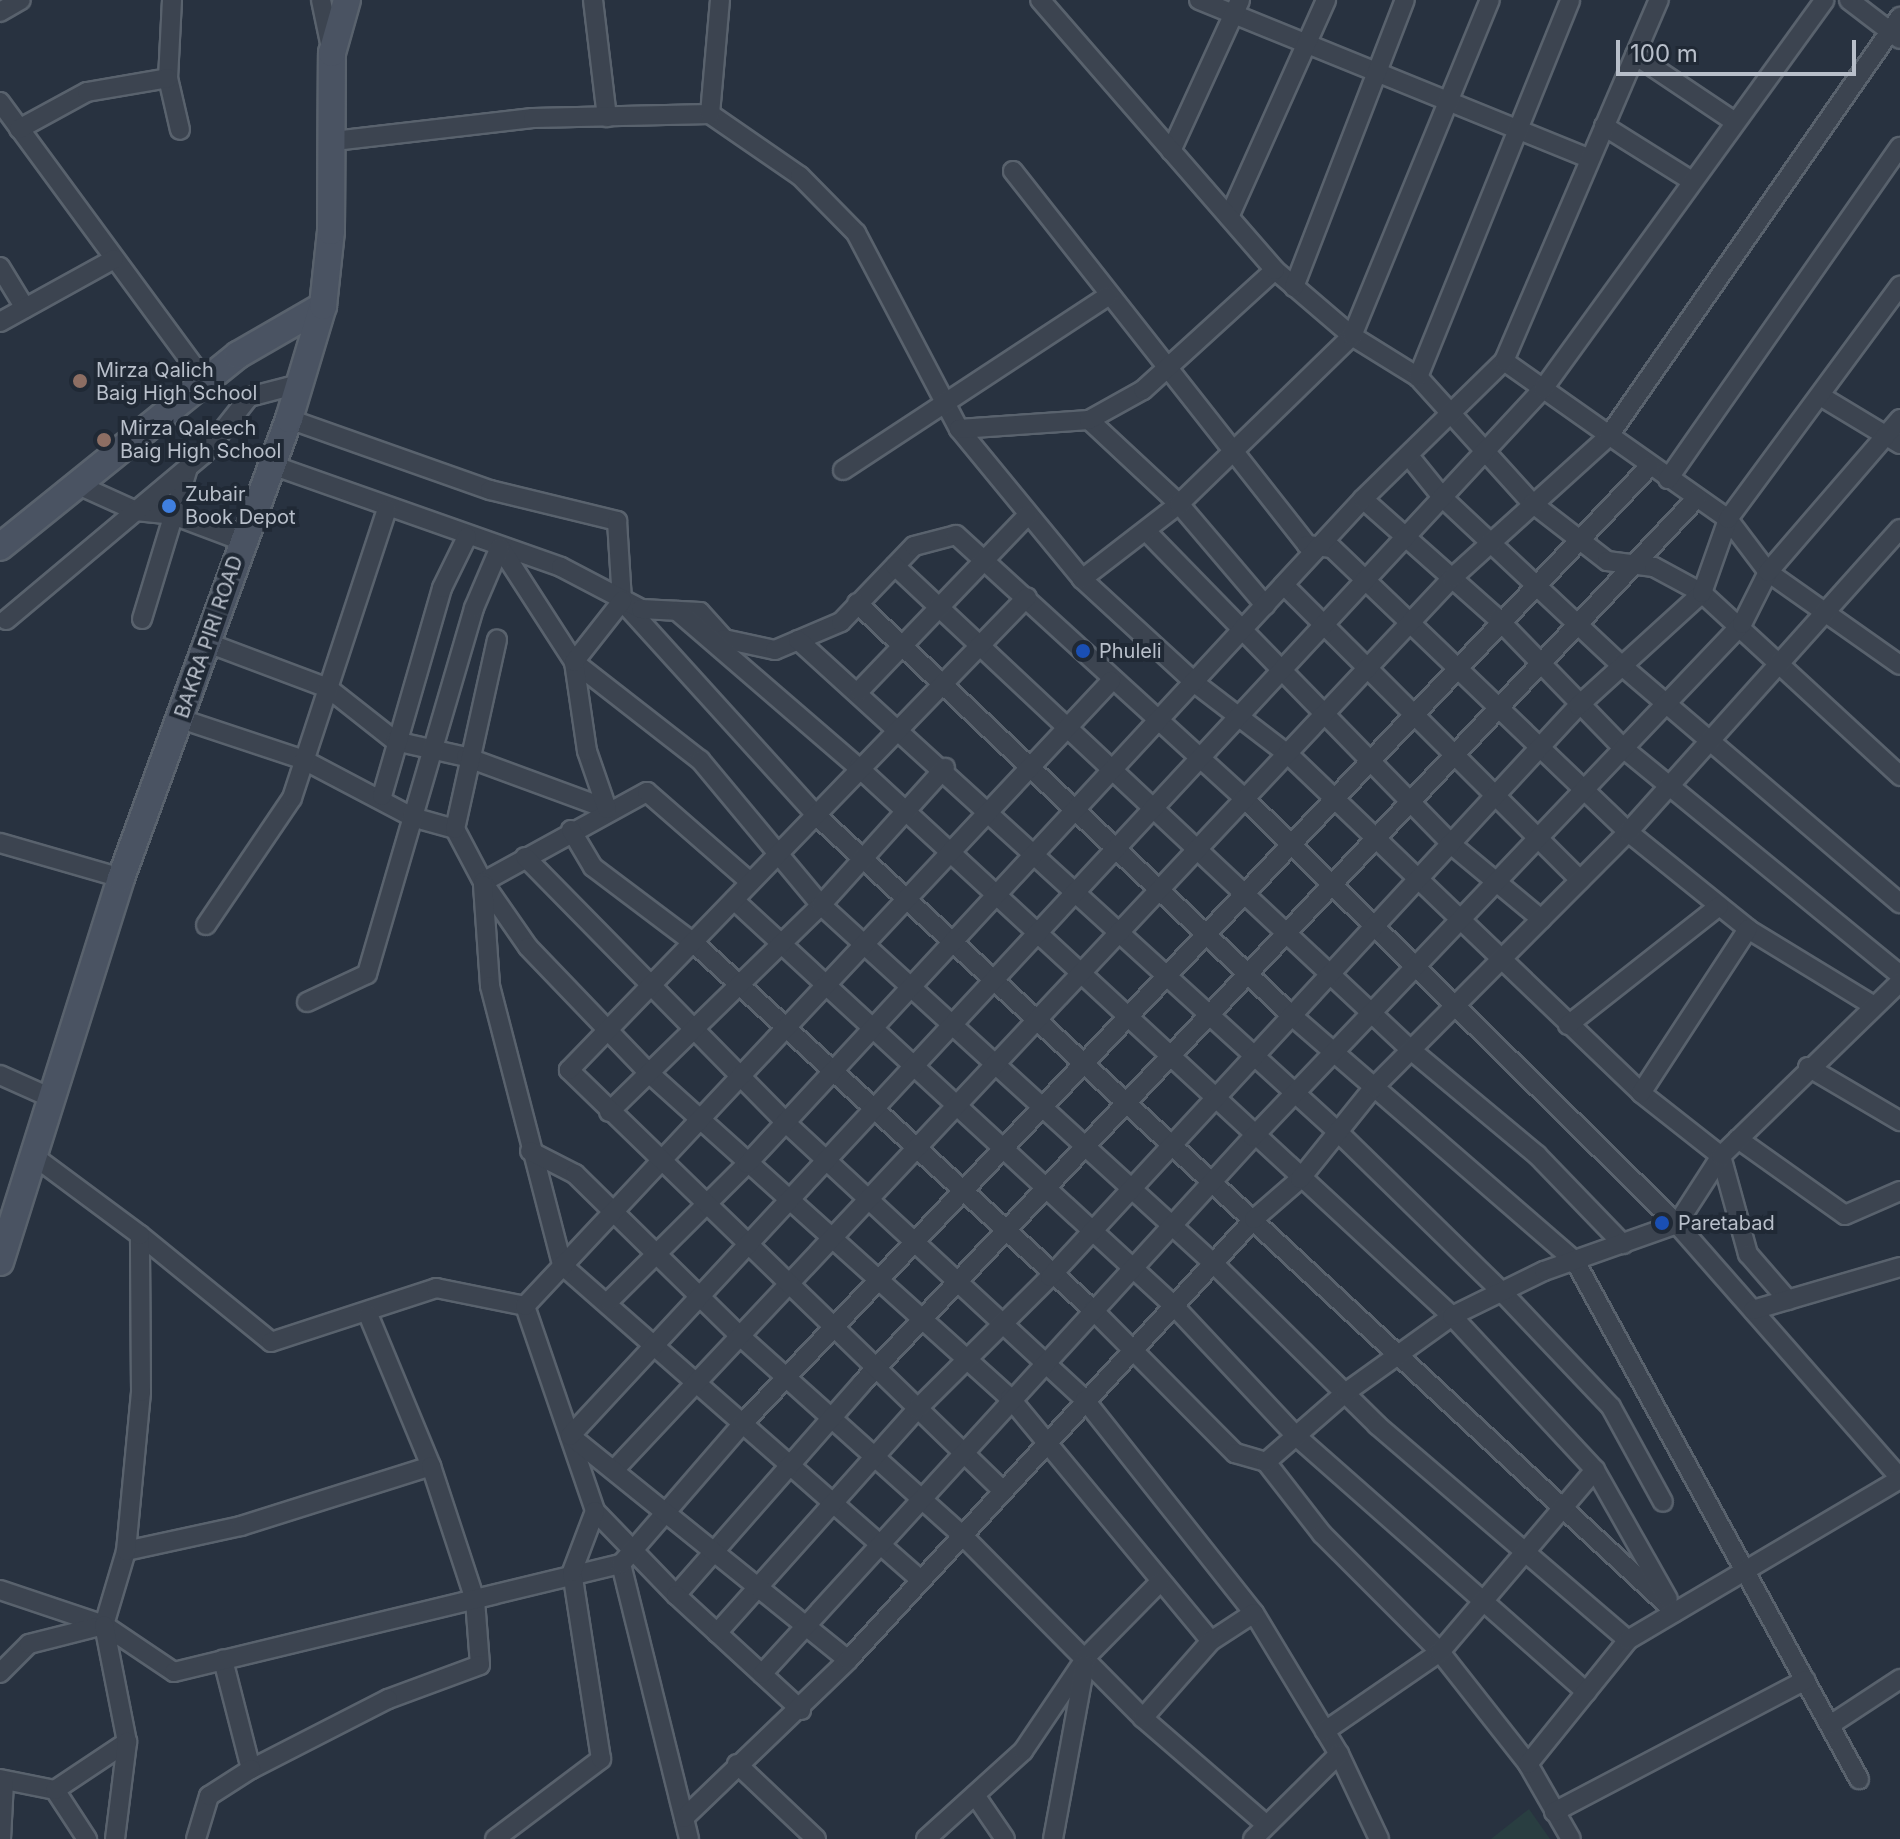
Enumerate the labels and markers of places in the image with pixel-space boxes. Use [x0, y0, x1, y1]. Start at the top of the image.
place label: Mirza Qalich Baig High School [96, 358, 257, 405]
marker: Mirza Qalich Baig High School [71, 372, 89, 390]
place label: Mirza Qaleech Baig High School [120, 416, 281, 463]
marker: Mirza Qaleech Baig High School [95, 431, 113, 449]
place label: Zubair Book Depot [185, 482, 296, 529]
marker: Zubair Book Depot [160, 497, 178, 515]
place label: Phuleli [1099, 639, 1162, 663]
marker: Phuleli [1074, 642, 1092, 660]
place label: Paretabad [1678, 1211, 1775, 1235]
marker: Paretabad [1653, 1214, 1671, 1232]

